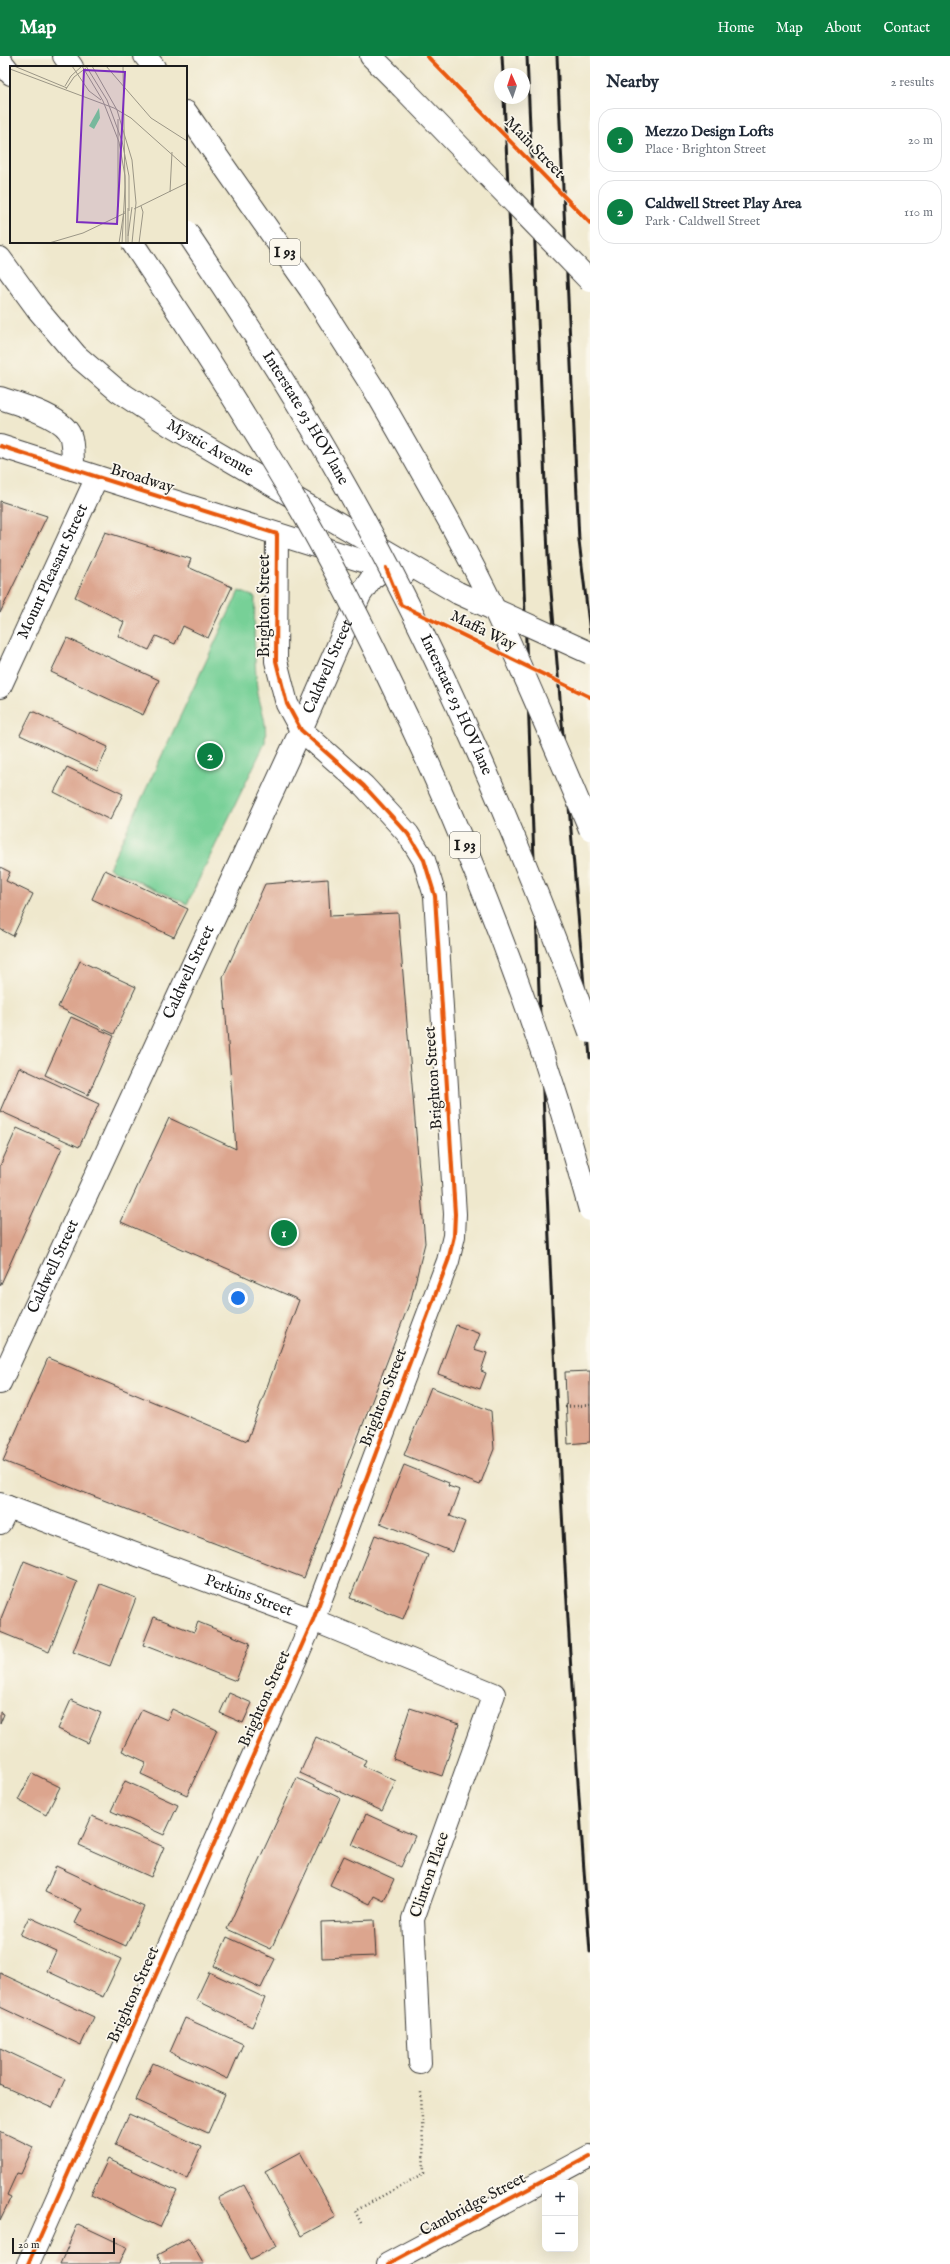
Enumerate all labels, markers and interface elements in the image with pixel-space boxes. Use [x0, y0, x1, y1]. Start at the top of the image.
text: Map [20, 16, 56, 40]
text: Home [718, 19, 754, 37]
text: Map [776, 19, 803, 37]
text: About [825, 19, 861, 37]
text: Contact [883, 19, 930, 37]
inset map [10, 66, 187, 243]
north arrow [494, 68, 530, 104]
text: Nearby [606, 72, 659, 93]
text: 2 results [890, 74, 934, 91]
street label: Main Street [500, 113, 569, 183]
text: Mezzo Design Lofts [645, 122, 773, 141]
text: 1 [618, 132, 622, 149]
text: 20 m [908, 132, 933, 149]
text: Place · Brighton Street [645, 141, 766, 158]
text: Caldwell Street Play Area [645, 194, 802, 213]
text: 2 [617, 204, 623, 221]
text: 110 m [904, 204, 933, 221]
text: Park · Caldwell Street [645, 213, 760, 230]
road number: I 93 [270, 239, 300, 265]
street label: Interstate 93 HOV lane [257, 347, 353, 489]
street label: Mystic Avenue [163, 415, 257, 482]
street label: Broadway [108, 460, 176, 498]
street label: Mount Pleasant Street [13, 500, 93, 643]
street label: Brighton Street [255, 554, 275, 658]
street label: Maffa Way [447, 606, 519, 656]
street label: Caldwell Street [299, 616, 358, 717]
street label: Interstate 93 HOV lane [415, 631, 497, 778]
pin: 2 [197, 741, 223, 771]
road number: I 93 [450, 832, 480, 858]
street label: Caldwell Street [159, 922, 220, 1023]
street label: Brighton Street [420, 1025, 448, 1130]
street label: Caldwell Street [23, 1216, 84, 1317]
pin: 1 [271, 1218, 297, 1248]
your location [228, 1288, 248, 1308]
street label: Brighton Street [356, 1346, 412, 1450]
street label: Perkins Street [202, 1571, 296, 1622]
street label: Brighton Street [235, 1647, 295, 1750]
street label: Clinton Place [406, 1829, 454, 1921]
street label: Brighton Street [104, 1943, 164, 2046]
street label: Cambridge Street [417, 2168, 530, 2241]
map controls [542, 2180, 578, 2252]
button: + [542, 2180, 578, 2216]
button: − [542, 2216, 578, 2252]
scale bar [12, 2236, 115, 2255]
text: 20 m [18, 2238, 39, 2252]

